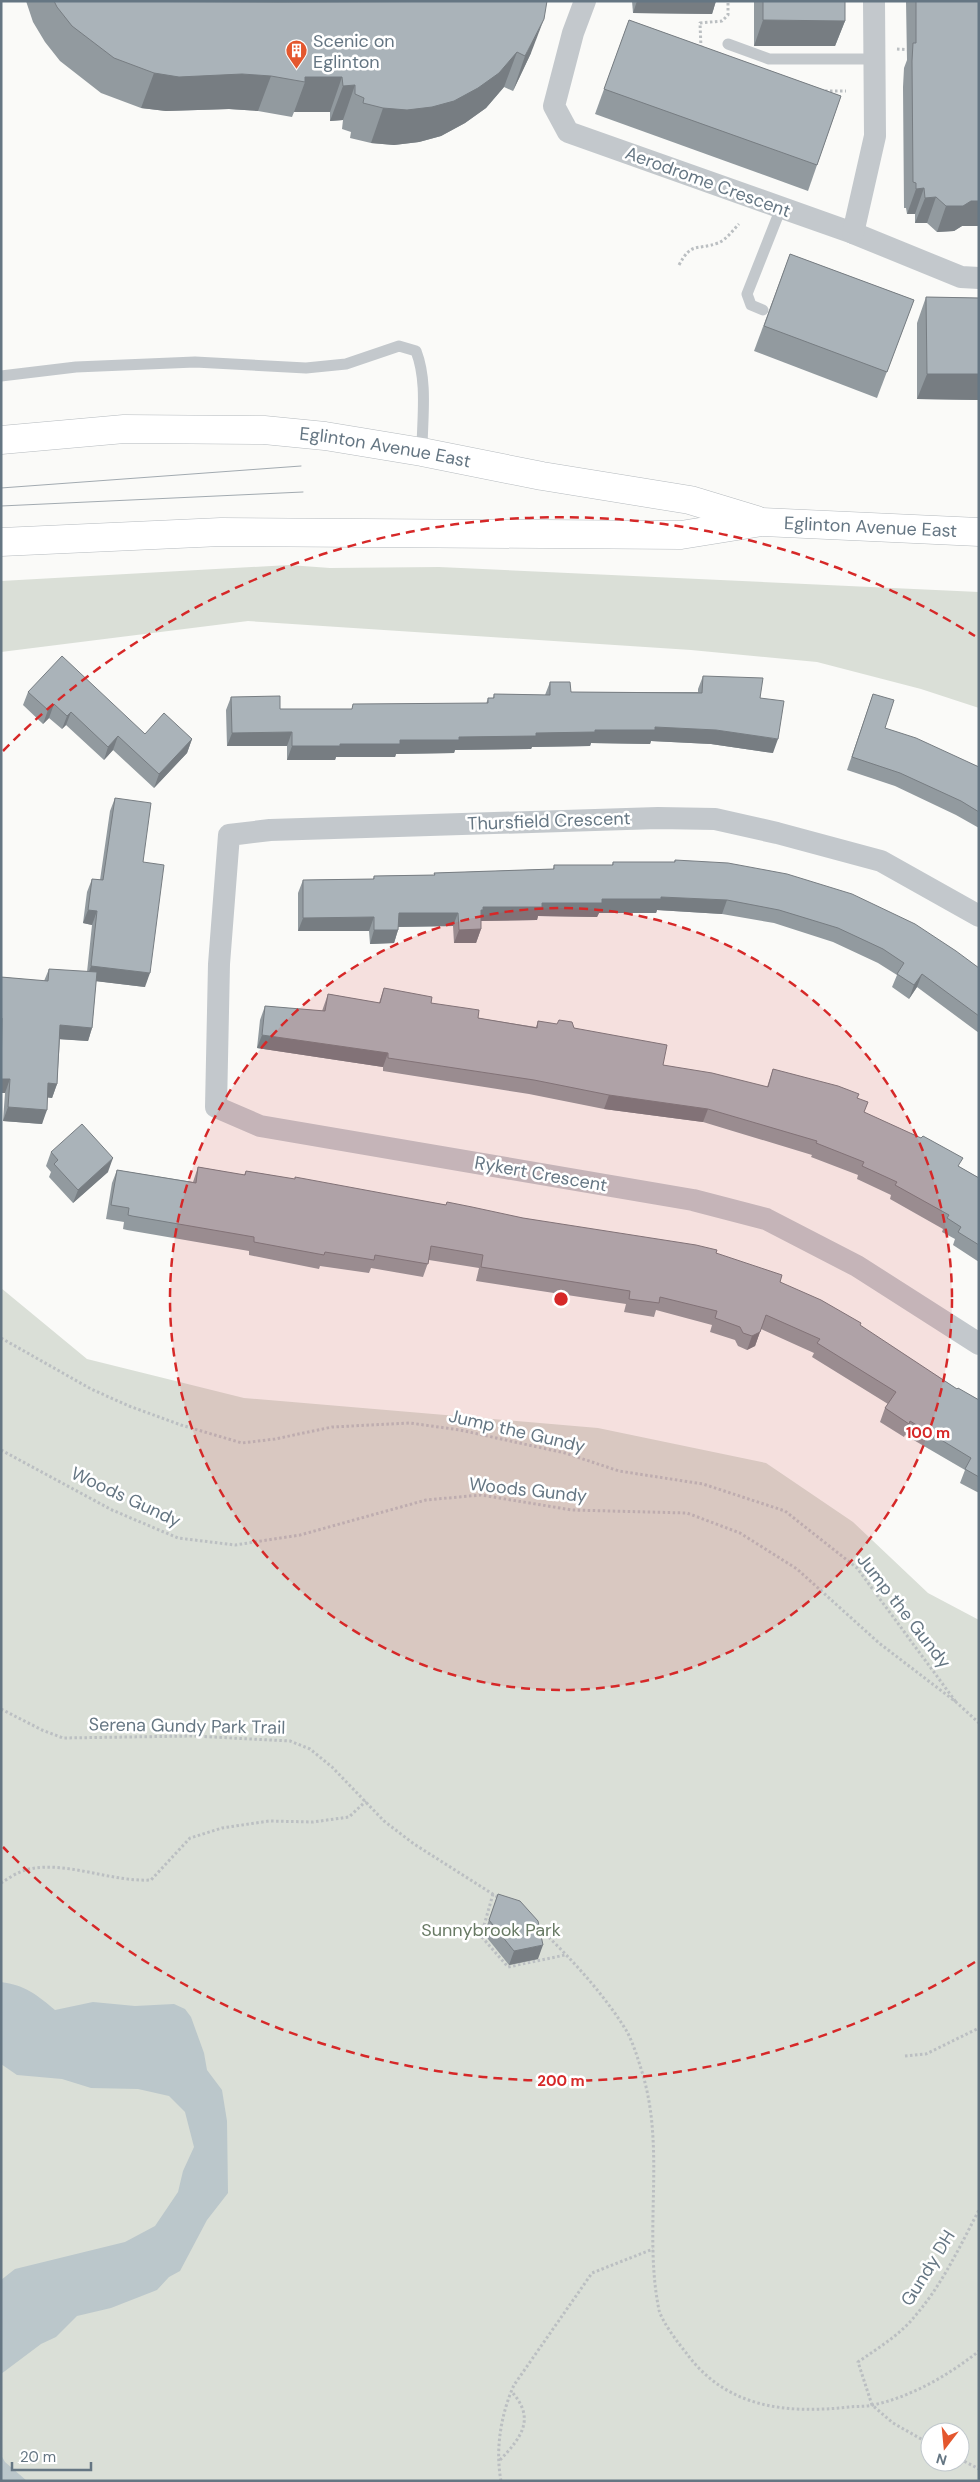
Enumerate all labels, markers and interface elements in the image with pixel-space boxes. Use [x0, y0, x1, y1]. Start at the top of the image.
place label: Scenic on Eglinton [313, 29, 395, 74]
building icon: Scenic on Eglinton [285, 39, 309, 70]
street label: Aerodrome Crescent [622, 141, 794, 223]
street label: Eglinton Avenue East [299, 422, 473, 473]
street label: Eglinton Avenue East [784, 511, 958, 543]
street label: Thursfield Crescent [467, 806, 631, 836]
street label: Rykert Crescent [473, 1151, 609, 1197]
centre of rings [552, 1290, 570, 1308]
street label: Jump the Gundy [446, 1404, 588, 1458]
text: 100 m [906, 1423, 950, 1443]
street label: Woods Gundy [67, 1461, 185, 1533]
street label: Woods Gundy [468, 1472, 588, 1508]
street label: Jump the Gundy [852, 1549, 956, 1673]
street label: Serena Gundy Park Trail [88, 1712, 286, 1740]
park label: Sunnybrook Park [421, 1918, 561, 1942]
text: 200 m [537, 2071, 585, 2091]
street label: Gundy DH [895, 2226, 961, 2310]
north arrow [920, 2422, 970, 2472]
scale bar [12, 2440, 91, 2472]
text: 20 m [20, 2447, 56, 2467]
text: N [934, 2449, 949, 2470]

